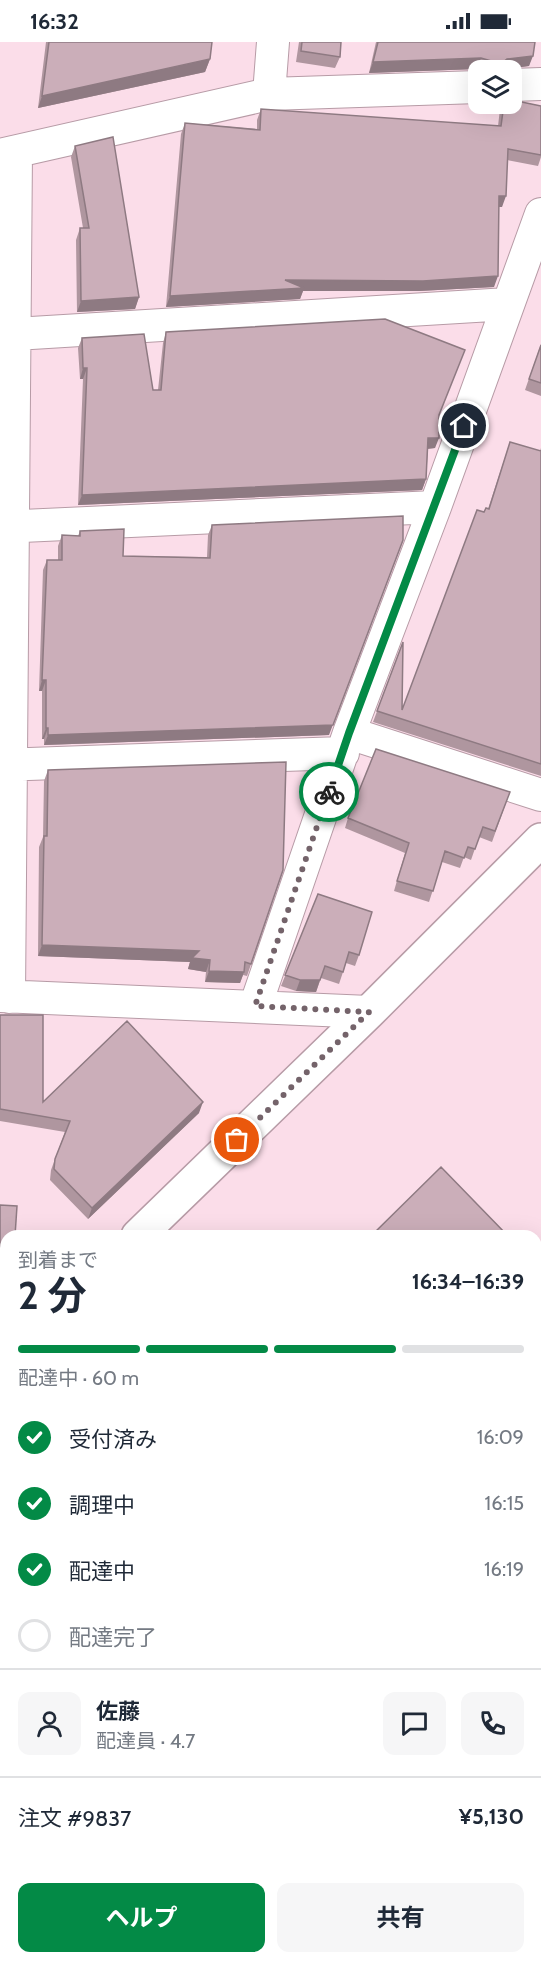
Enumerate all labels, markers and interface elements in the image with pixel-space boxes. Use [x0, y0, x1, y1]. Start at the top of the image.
text: 16:32 [30, 8, 79, 35]
map controls [468, 60, 522, 114]
button: layers [468, 60, 522, 114]
pin [438, 400, 489, 451]
icon: home [447, 409, 480, 442]
courier [299, 762, 359, 822]
icon: bike [313, 776, 346, 809]
pin [211, 1114, 262, 1165]
icon: bag [220, 1123, 253, 1156]
text: 到着まで [18, 1248, 98, 1272]
text: 16:34–16:39 [412, 1268, 524, 1295]
text: 2 分 [18, 1271, 86, 1319]
text: 配達中 · 60 m [18, 1366, 139, 1390]
icon: check [18, 1421, 51, 1454]
text: 16:09 [477, 1425, 524, 1449]
text: 受付済み [69, 1426, 157, 1453]
icon: check [18, 1487, 51, 1520]
text: 16:15 [485, 1491, 524, 1515]
text: 調理中 [69, 1492, 135, 1519]
icon: check [18, 1553, 51, 1586]
text: 16:19 [484, 1557, 524, 1581]
text: 配達中 [69, 1558, 135, 1585]
text: 配達完了 [69, 1624, 157, 1651]
button: person [18, 1692, 81, 1755]
button: chat [383, 1692, 446, 1755]
button: phone [461, 1692, 524, 1755]
text: 佐藤 [96, 1698, 140, 1725]
text: 配達員 · 4.7 [96, 1729, 195, 1753]
text: ¥5,130 [459, 1803, 524, 1830]
text: 注文 #9837 [18, 1805, 131, 1832]
button: ヘルプ [18, 1883, 265, 1952]
button: 共有 [277, 1883, 524, 1952]

